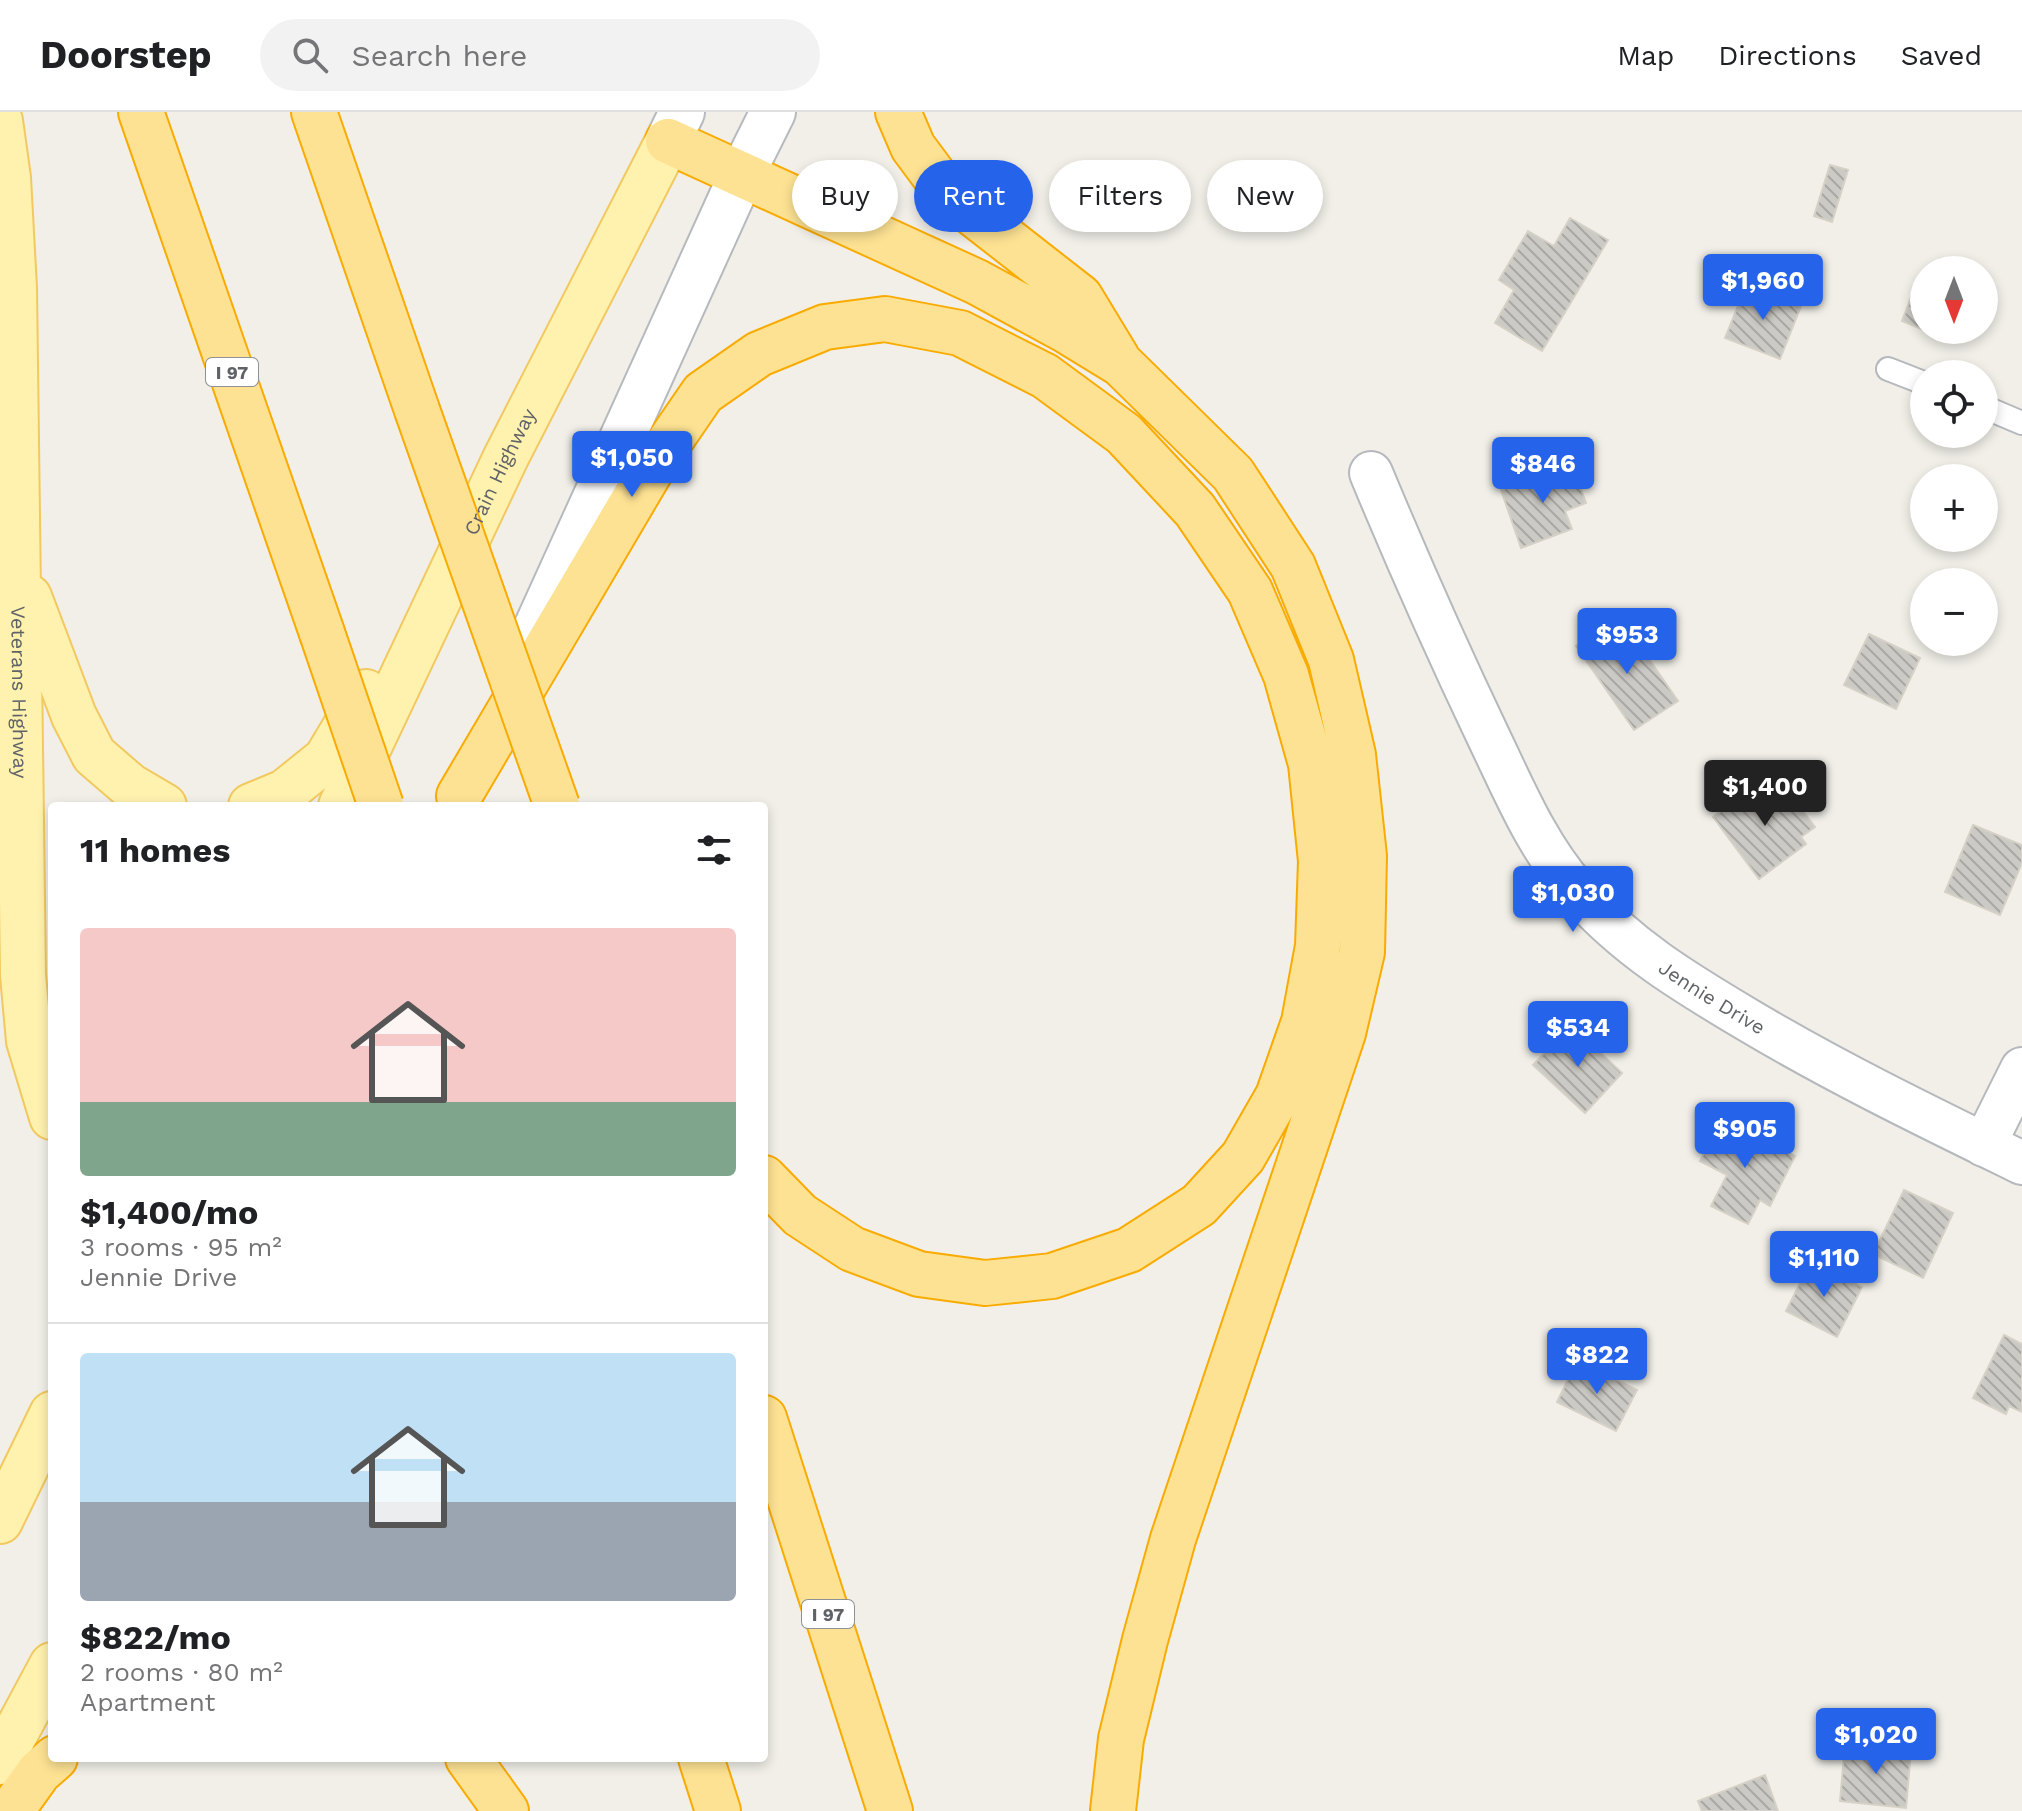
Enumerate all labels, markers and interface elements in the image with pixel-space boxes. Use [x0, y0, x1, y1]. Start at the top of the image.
search box [260, 19, 820, 91]
text: Doorstep [40, 33, 212, 77]
icon: search [288, 33, 332, 77]
text: Search here [352, 38, 527, 73]
text: Map [1617, 39, 1674, 72]
text: Directions [1718, 39, 1857, 72]
text: Saved [1901, 39, 1982, 72]
chip: Buy [792, 160, 898, 232]
chip: Rent [914, 160, 1033, 232]
chip: Filters [1049, 160, 1191, 232]
chip: New [1207, 160, 1323, 232]
pin: $1,960 [1698, 254, 1828, 322]
north arrow [1910, 256, 1998, 344]
map controls [1910, 256, 1998, 656]
text: $1,960 [1721, 265, 1805, 295]
road number: I 97 [206, 358, 258, 386]
button: locate [1910, 360, 1998, 448]
street label: Crain Highway [459, 404, 541, 539]
pin: $1,050 [567, 431, 697, 499]
pin: $846 [1496, 437, 1590, 505]
text: $1,050 [590, 442, 674, 472]
text: $846 [1510, 448, 1576, 478]
button: + [1910, 464, 1998, 552]
button: − [1910, 568, 1998, 656]
street label: Veterans Highway [6, 606, 32, 779]
pin: $953 [1580, 608, 1674, 676]
text: $953 [1595, 619, 1659, 649]
pin: $1,400 [1700, 760, 1830, 828]
text: $1,400 [1722, 771, 1808, 801]
icon: filters [692, 828, 736, 872]
text: 11 homes [80, 830, 230, 870]
pin: $1,030 [1508, 866, 1638, 934]
text: $1,030 [1531, 877, 1615, 907]
street label: Jennie Drive [1654, 955, 1770, 1040]
icon: home [336, 980, 480, 1124]
pin: $534 [1531, 1001, 1625, 1069]
text: $534 [1546, 1012, 1610, 1042]
pin: $905 [1698, 1102, 1792, 1170]
text: $905 [1713, 1113, 1777, 1143]
text: $1,400/mo [80, 1192, 258, 1232]
pin: $1,110 [1759, 1231, 1889, 1299]
text: 3 rooms · 95 m² [80, 1232, 282, 1262]
text: $1,110 [1788, 1242, 1860, 1272]
text: Jennie Drive [80, 1262, 237, 1292]
pin: $822 [1550, 1328, 1644, 1396]
text: $822 [1565, 1339, 1629, 1369]
icon: home [336, 1405, 480, 1549]
road number: I 97 [802, 1600, 854, 1628]
text: $822/mo [80, 1617, 231, 1657]
text: 2 rooms · 80 m² [80, 1657, 283, 1687]
text: Apartment [80, 1687, 216, 1717]
pin: $1,020 [1811, 1708, 1941, 1776]
text: $1,020 [1834, 1719, 1918, 1749]

